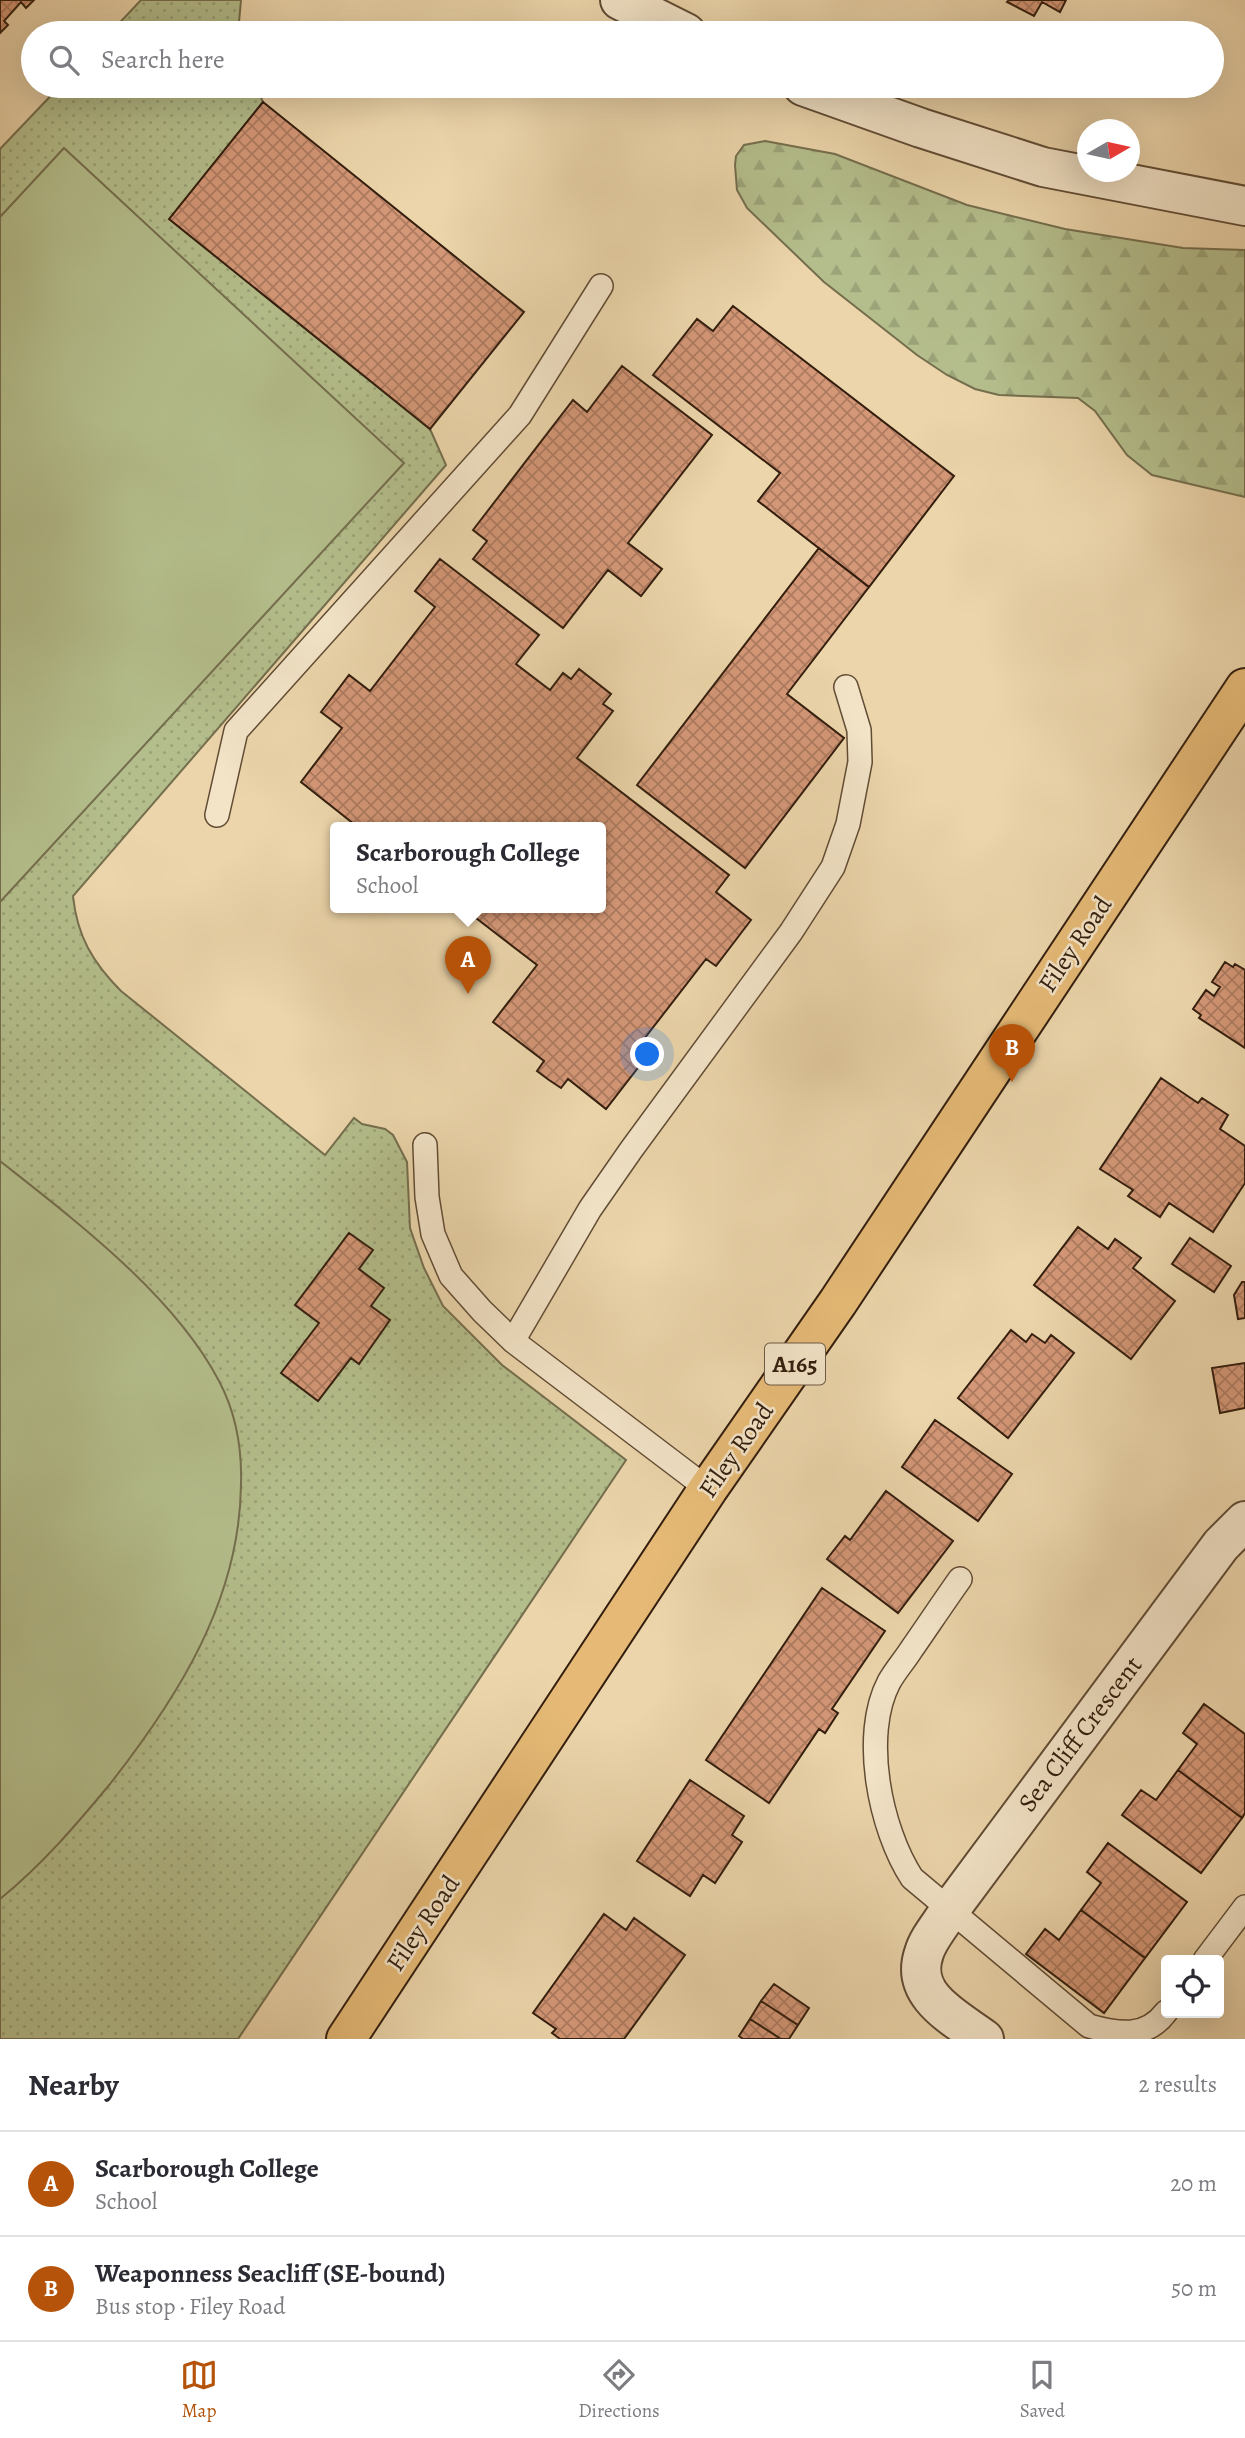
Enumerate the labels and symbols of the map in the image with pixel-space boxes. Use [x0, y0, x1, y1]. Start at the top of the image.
north arrow [1077, 119, 1140, 182]
street label: Filey Road [1030, 889, 1120, 999]
pin: A [445, 936, 491, 994]
pin: B [989, 1024, 1035, 1082]
your location [630, 1037, 664, 1071]
road number: A165 [765, 1344, 825, 1384]
street label: Filey Road [690, 1395, 782, 1505]
street label: Sea Cliff Crescent [1010, 1649, 1150, 1819]
street label: Filey Road [378, 1868, 468, 1978]

